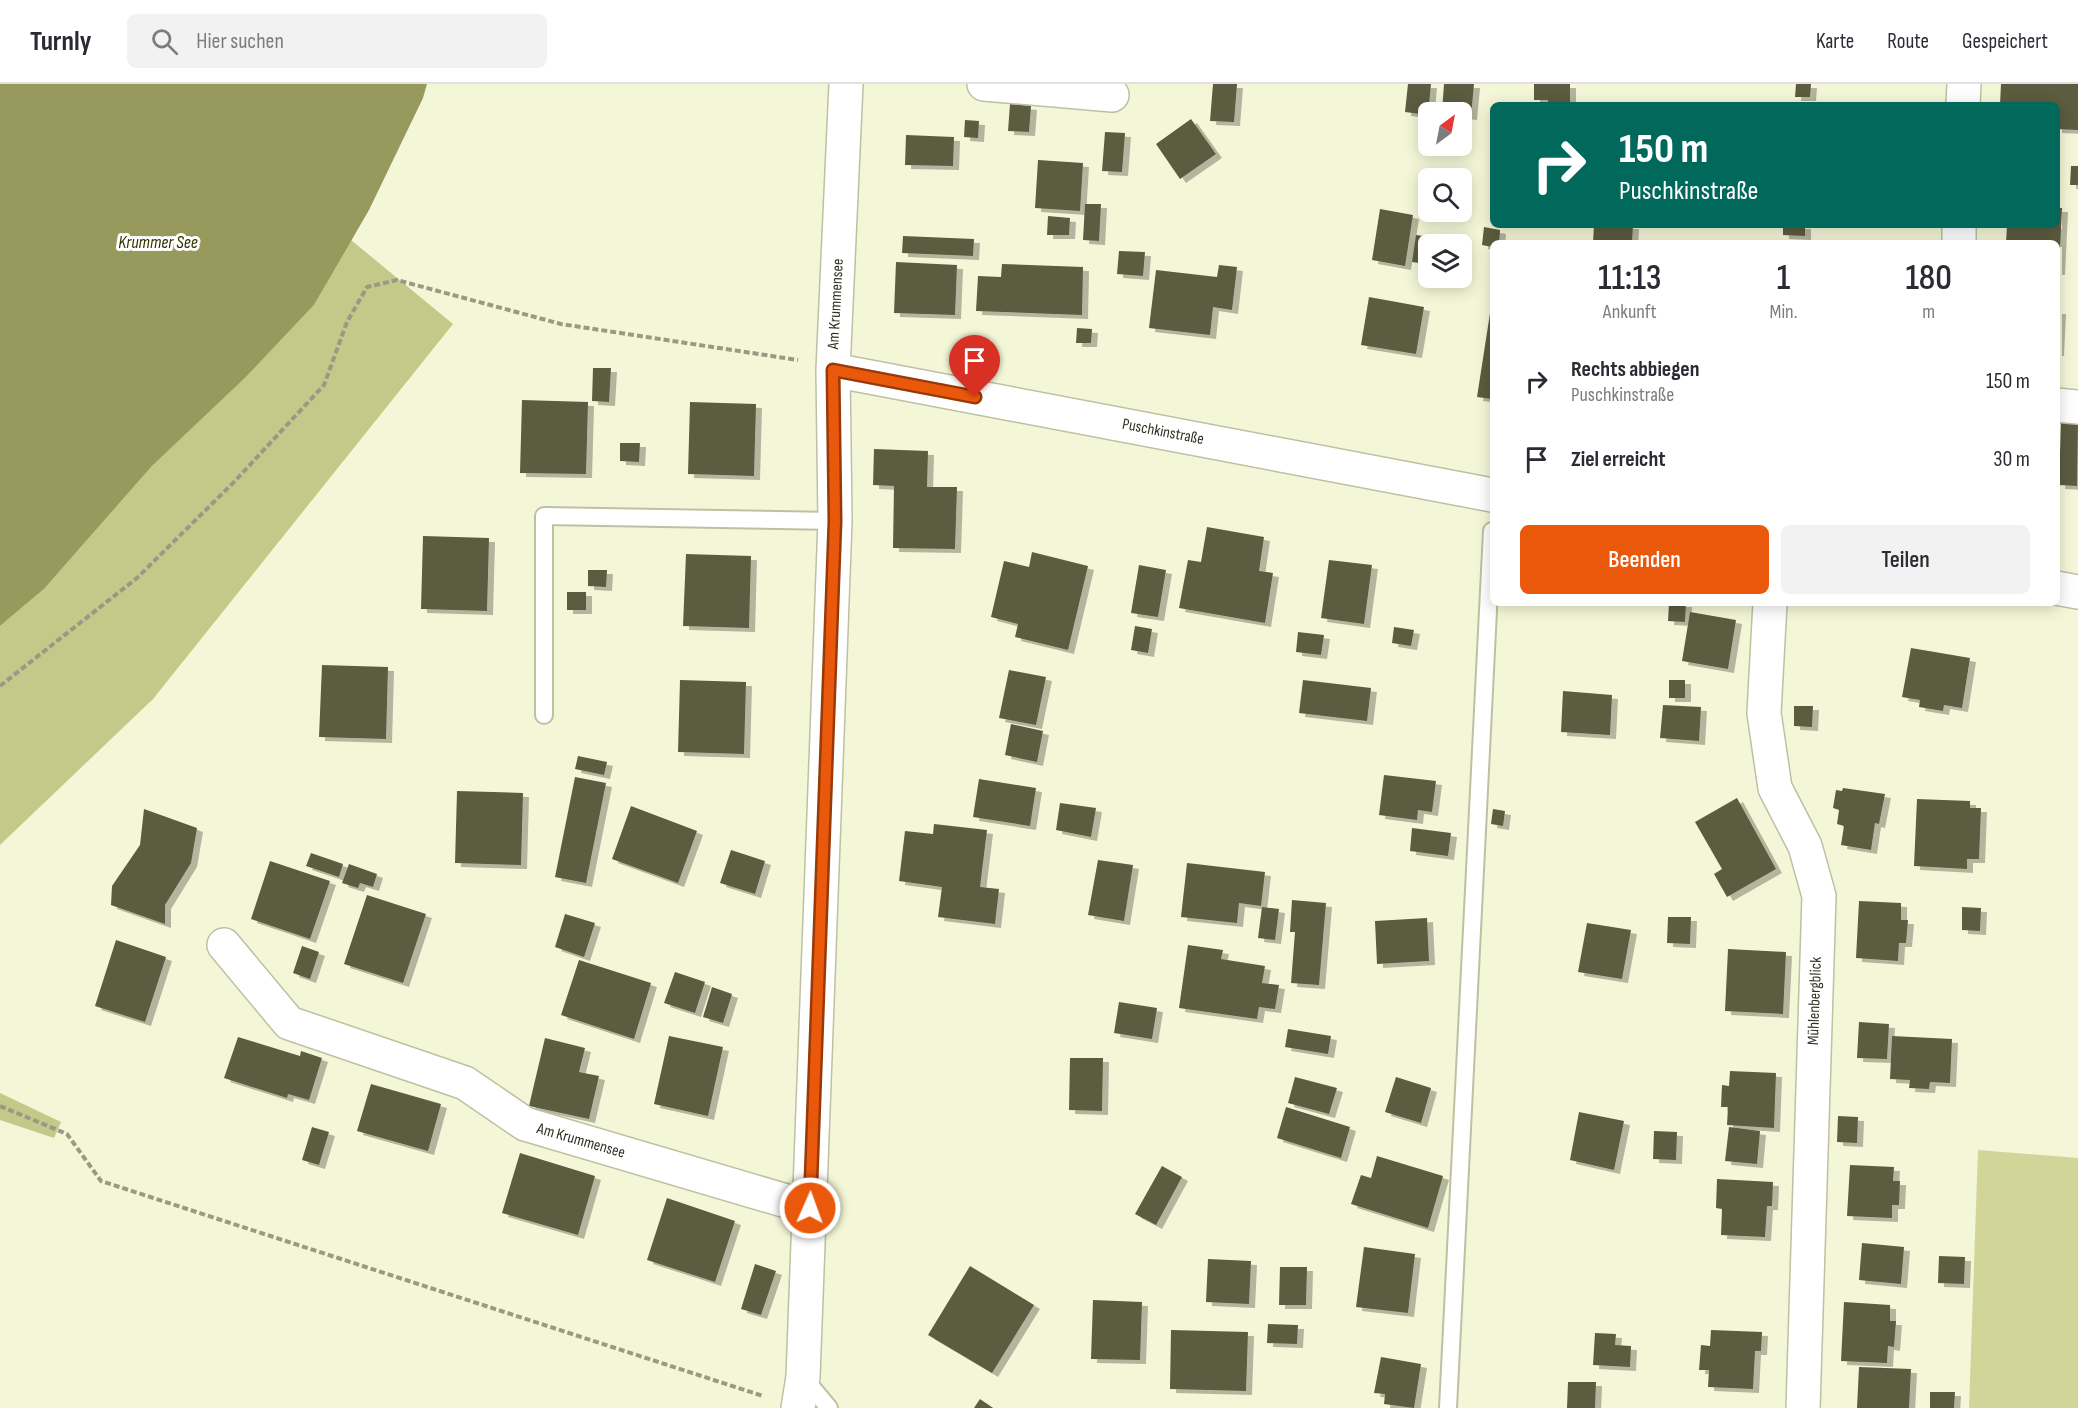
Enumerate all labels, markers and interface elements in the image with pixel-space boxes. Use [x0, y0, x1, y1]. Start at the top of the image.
search box [127, 14, 547, 68]
text: Turnly [30, 25, 91, 58]
icon: search [148, 25, 181, 58]
text: Hier suchen [196, 28, 284, 55]
text: Karte [1816, 29, 1854, 54]
text: Route [1887, 29, 1929, 54]
text: Gespeichert [1962, 29, 2048, 54]
north arrow [1418, 102, 1472, 156]
map controls [1418, 102, 1472, 288]
text: 150 m [1619, 124, 1708, 175]
icon: right [1520, 126, 1598, 204]
button: search [1418, 168, 1472, 222]
text: Puschkinstraße [1619, 175, 1758, 207]
water label: Krummer See [118, 232, 198, 253]
button: layers [1418, 234, 1472, 288]
text: 11:13 [1598, 257, 1662, 300]
text: 1 [1777, 257, 1790, 300]
text: 180 [1905, 257, 1952, 300]
street label: Am Krummensee [824, 258, 848, 351]
text: Ankunft [1603, 300, 1657, 324]
text: Min. [1770, 300, 1797, 324]
text: m [1922, 300, 1935, 324]
pin [949, 335, 1000, 397]
icon: arrive [958, 344, 991, 377]
text: Rechts abbiegen [1571, 356, 1700, 383]
icon: right [1520, 365, 1553, 398]
text: 150 m [1986, 368, 2030, 395]
text: Puschkinstraße [1571, 383, 1674, 407]
street label: Puschkinstraße [1121, 415, 1205, 449]
icon: arrive [1520, 443, 1553, 476]
text: Ziel erreicht [1571, 446, 1666, 473]
text: 30 m [1993, 446, 2030, 473]
button: Beenden [1520, 525, 1769, 594]
button: Teilen [1781, 525, 2030, 594]
street label: Mühlenbergblick [1804, 957, 1826, 1045]
street label: Am Krummensee [534, 1119, 627, 1163]
position arrow [778, 1176, 842, 1240]

